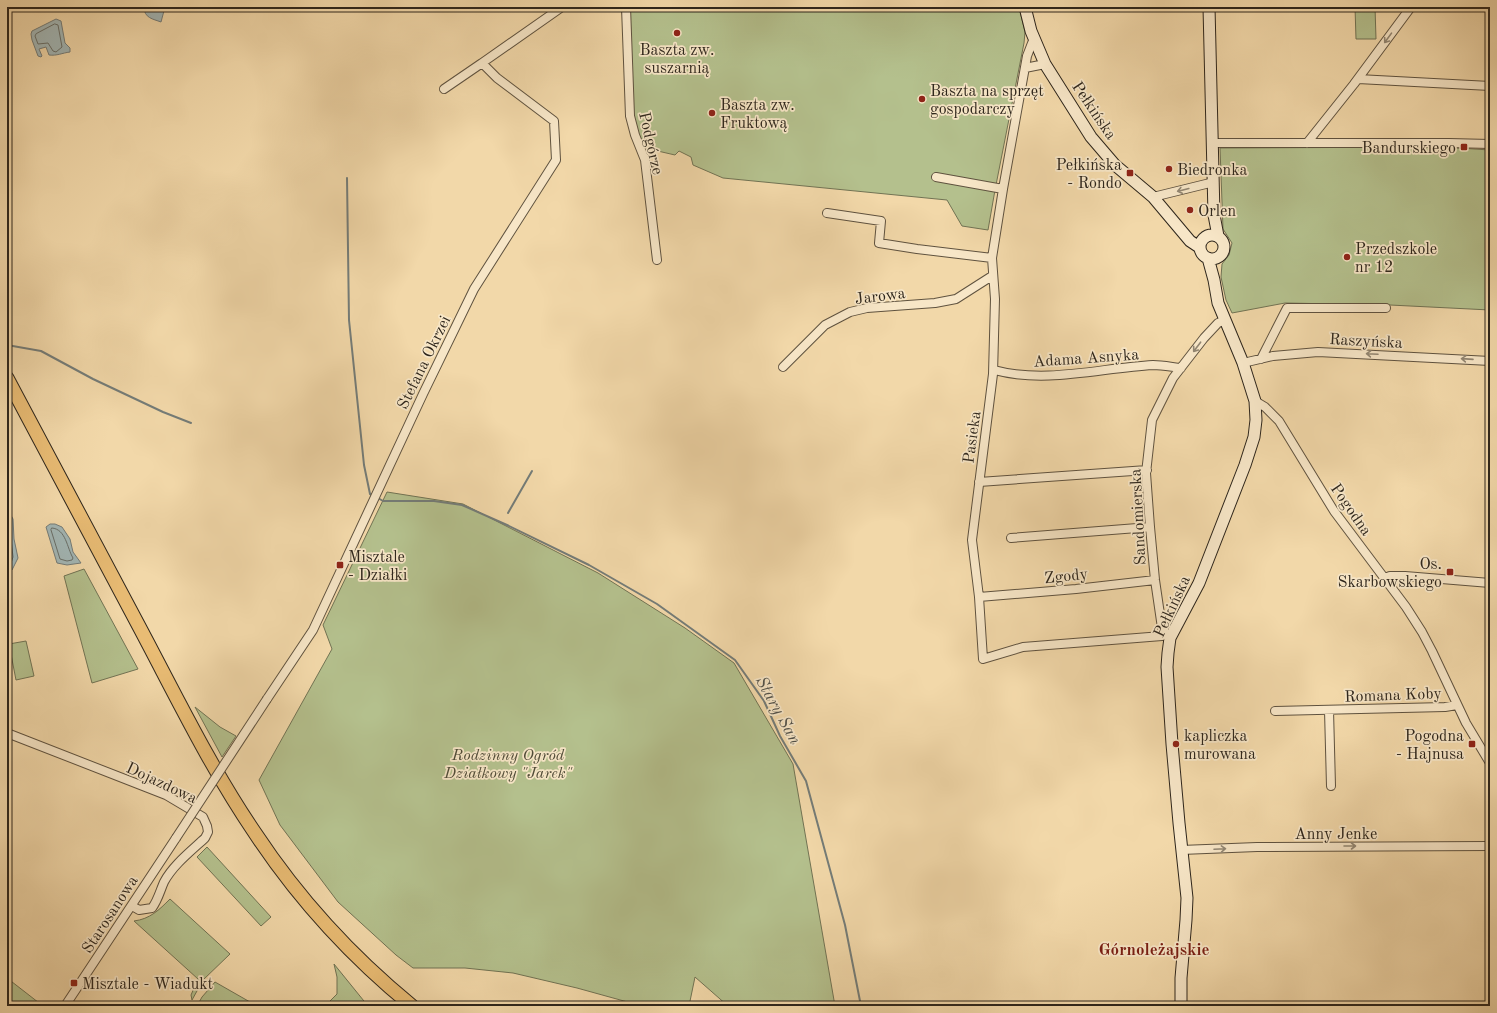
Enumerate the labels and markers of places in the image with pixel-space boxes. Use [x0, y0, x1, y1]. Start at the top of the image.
marker: Baszta zw. suszarnią [672, 28, 682, 38]
place label: Baszta zw. suszarnią [640, 43, 714, 77]
place label: Baszta na sprzęt gospodarczy [930, 84, 1044, 118]
marker: Baszta na sprzęt gospodarczy [917, 94, 927, 104]
place label: Baszta zw. Fruktową [720, 98, 795, 132]
marker: Baszta zw. Fruktową [707, 108, 717, 118]
place label: Bandurskiego [1361, 141, 1456, 157]
marker: Bandurskiego [1459, 142, 1469, 152]
place label: Pełkińska - Rondo [1056, 158, 1122, 192]
place label: Biedronka [1177, 163, 1248, 179]
marker: Biedronka [1164, 164, 1174, 174]
marker: Pełkińska - Rondo [1125, 168, 1135, 178]
place label: Orlen [1198, 204, 1236, 220]
marker: Orlen [1185, 205, 1195, 215]
place label: Przedszkole nr 12 [1355, 242, 1437, 276]
marker: Przedszkole nr 12 [1342, 252, 1352, 262]
place label: Misztale - Działki [348, 550, 407, 584]
place label: Os. Skarbowskiego [1337, 557, 1442, 591]
marker: Misztale - Działki [335, 560, 345, 570]
marker: Os. Skarbowskiego [1445, 567, 1455, 577]
place label: kapliczka murowana [1184, 729, 1256, 763]
place label: Pogodna - Hajnusa [1396, 729, 1464, 763]
marker: kapliczka murowana [1171, 739, 1181, 749]
marker: Pogodna - Hajnusa [1467, 739, 1477, 749]
place label: Misztale - Wiadukt [82, 977, 214, 993]
marker: Misztale - Wiadukt [69, 978, 79, 988]

